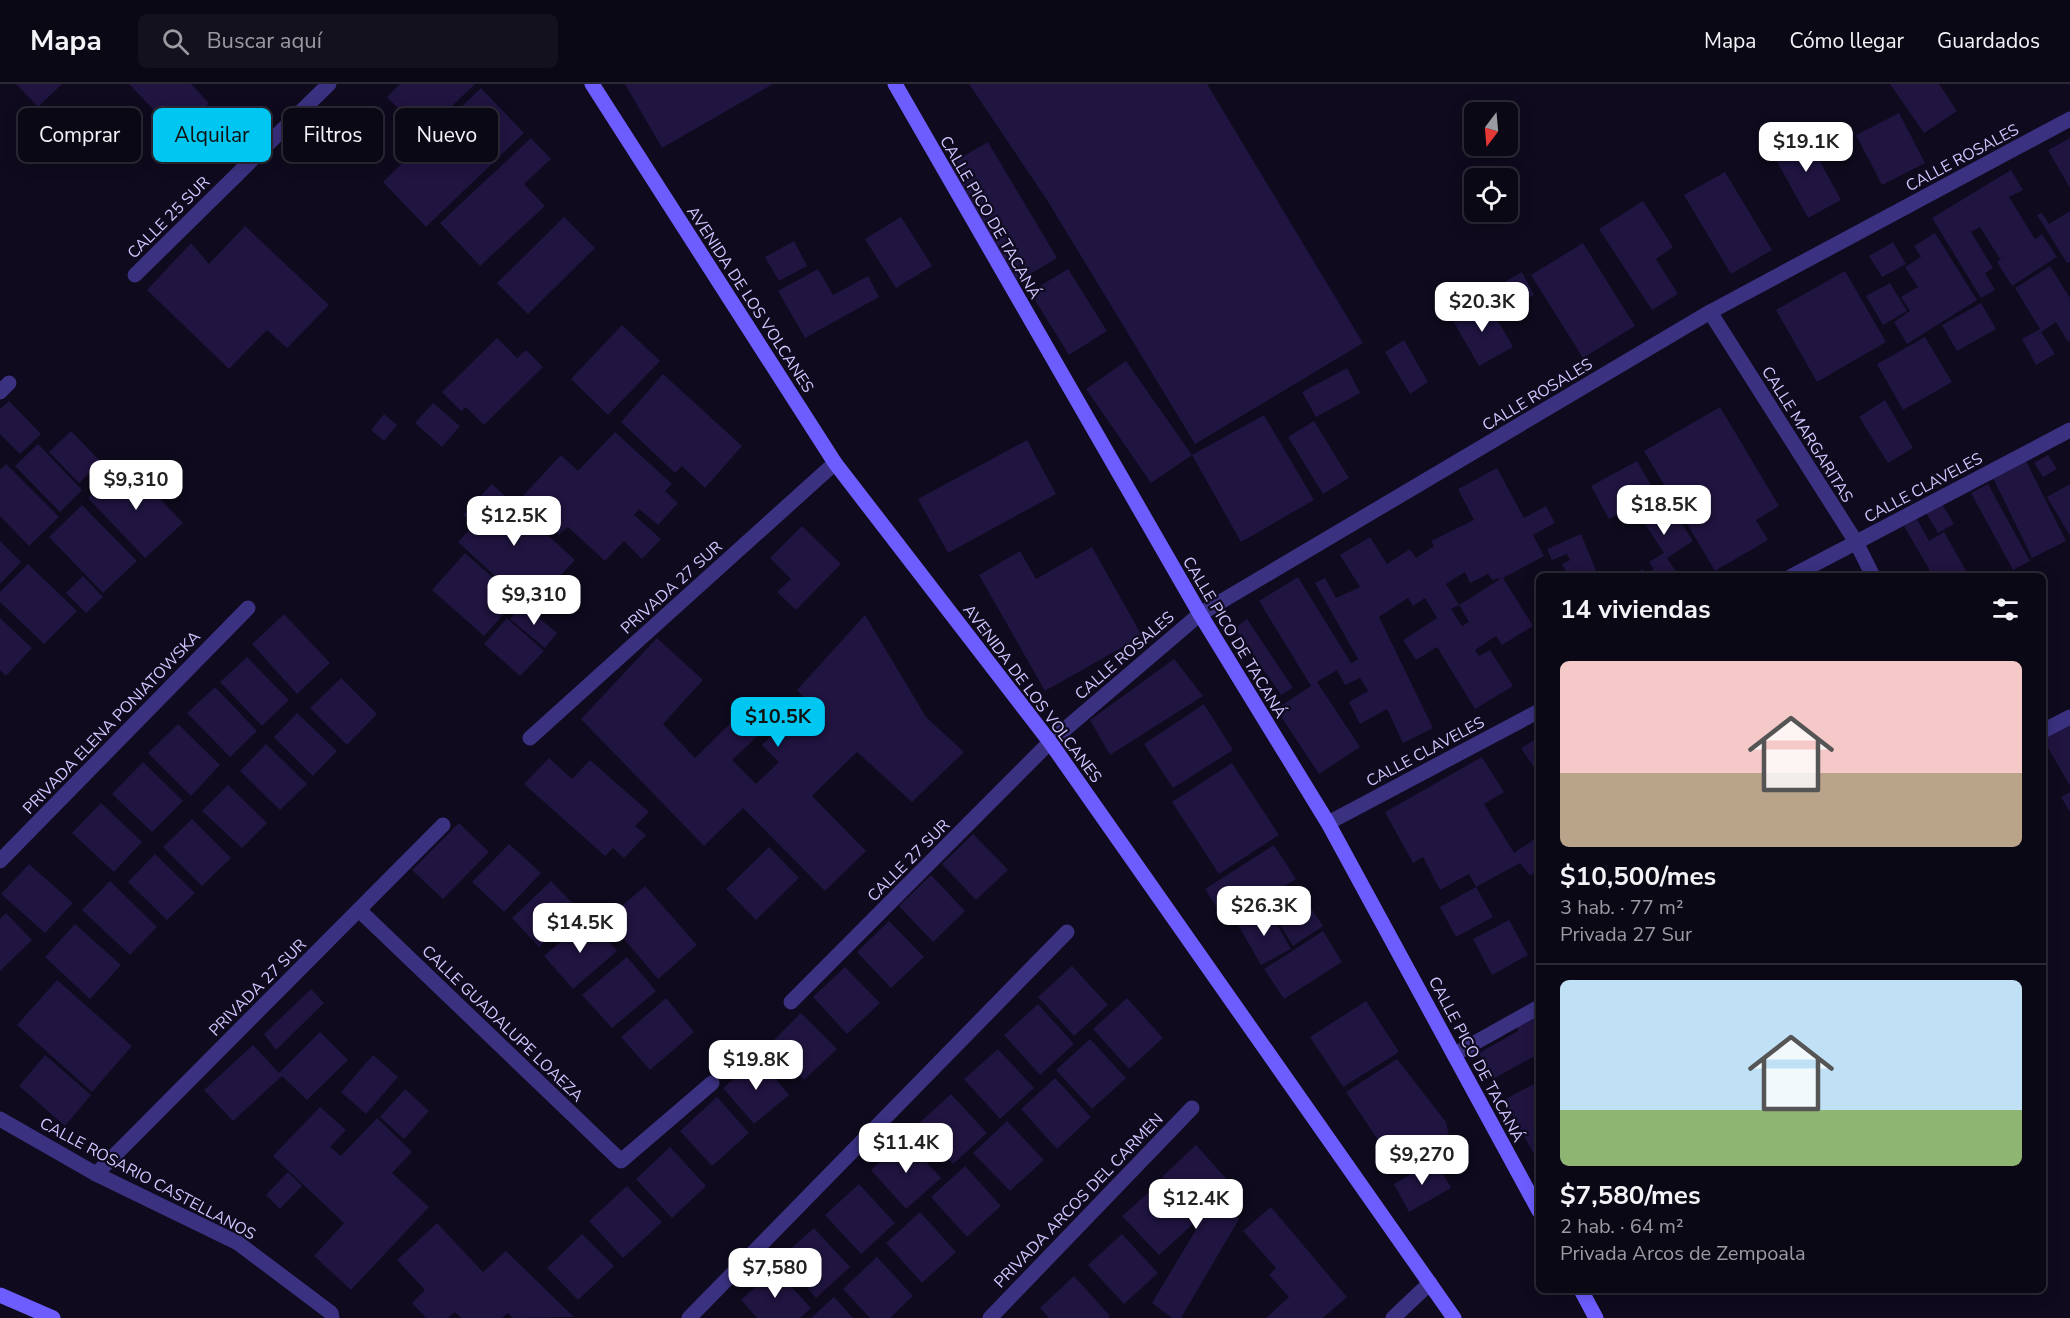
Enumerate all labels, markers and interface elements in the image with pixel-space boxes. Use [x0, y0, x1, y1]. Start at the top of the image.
search box [138, 14, 558, 68]
text: Mapa [30, 22, 102, 60]
icon: search [159, 25, 192, 58]
text: Buscar aquí [207, 26, 322, 56]
text: Mapa [1704, 27, 1756, 55]
text: Cómo llegar [1789, 27, 1904, 55]
text: Guardados [1937, 27, 2040, 55]
north arrow [1464, 102, 1518, 156]
map controls [1464, 102, 1518, 222]
chip: Comprar [18, 108, 141, 162]
chip: Alquilar [153, 108, 271, 162]
chip: Filtros [283, 108, 383, 162]
chip: Nuevo [395, 108, 498, 162]
street label: CALLE ROSALES [1902, 119, 2023, 197]
pin: $19.1K [1757, 122, 1855, 173]
text: $19.1K [1773, 128, 1839, 155]
street label: CALLE PICO DE TACANÁ [934, 132, 1046, 303]
button: locate [1464, 168, 1518, 222]
street label: CALLE 25 SUR [123, 171, 215, 264]
street label: AVENIDA DE LOS VOLCANES [681, 202, 819, 397]
pin: $20.3K [1433, 282, 1531, 333]
text: $20.3K [1449, 288, 1515, 315]
street label: CALLE ROSALES [1478, 353, 1597, 436]
street label: CALLE MARGARITAS [1756, 362, 1858, 507]
street label: CALLE CLAVELES [1860, 447, 1987, 528]
pin: $9,310 [87, 460, 185, 511]
text: $9,310 [104, 466, 168, 493]
pin: $18.5K [1615, 485, 1713, 536]
text: $18.5K [1631, 491, 1697, 518]
pin: $12.5K [465, 496, 563, 547]
text: $12.5K [481, 502, 547, 529]
street label: PRIVADA 27 SUR [616, 536, 727, 639]
street label: CALLE PICO DE TACANÁ [1177, 553, 1291, 723]
pin: $9,310 [485, 575, 583, 626]
text: $9,310 [502, 581, 566, 608]
text: 14 viviendas [1560, 592, 1711, 627]
icon: filters [1989, 593, 2022, 626]
street label: AVENIDA DE LOS VOLCANES [958, 600, 1107, 788]
street label: CALLE ROSALES [1070, 606, 1179, 705]
street label: PRIVADA ELENA PONIATOWSKA [18, 626, 206, 819]
pin: $10.5K [729, 697, 827, 748]
icon: home [1737, 700, 1845, 808]
text: $10.5K [745, 703, 811, 730]
street label: CALLE CLAVELES [1362, 711, 1489, 792]
street label: CALLE 27 SUR [863, 814, 955, 907]
text: $10,500/mes [1560, 859, 1716, 894]
pin: $26.3K [1215, 886, 1313, 937]
text: $26.3K [1231, 892, 1297, 919]
text: 3 hab. · 77 m² [1560, 894, 1684, 921]
pin: $14.5K [531, 903, 629, 954]
text: $14.5K [547, 909, 613, 936]
text: Privada 27 Sur [1560, 921, 1692, 948]
street label: PRIVADA 27 SUR [204, 934, 312, 1041]
street label: CALLE GUADALUPE LOAEZA [417, 941, 588, 1107]
street label: CALLE PICO DE TACANÁ [1423, 973, 1529, 1147]
icon: home [1737, 1019, 1845, 1127]
pin: $19.8K [707, 1040, 805, 1091]
text: $19.8K [723, 1046, 789, 1073]
street label: PRIVADA ARCOS DEL CARMEN [989, 1109, 1168, 1293]
street label: CALLE ROSARIO CASTELLANOS [36, 1112, 260, 1245]
pin: $11.4K [857, 1123, 955, 1174]
text: $11.4K [873, 1129, 939, 1156]
pin: $9,270 [1373, 1135, 1471, 1186]
text: $9,270 [1390, 1141, 1454, 1168]
text: $7,580/mes [1560, 1178, 1701, 1213]
pin: $12.4K [1147, 1179, 1245, 1230]
text: $12.4K [1163, 1185, 1229, 1212]
text: 2 hab. · 64 m² [1560, 1213, 1684, 1240]
text: Privada Arcos de Zempoala [1560, 1240, 1806, 1267]
pin: $7,580 [726, 1248, 824, 1299]
text: $7,580 [743, 1254, 807, 1281]

